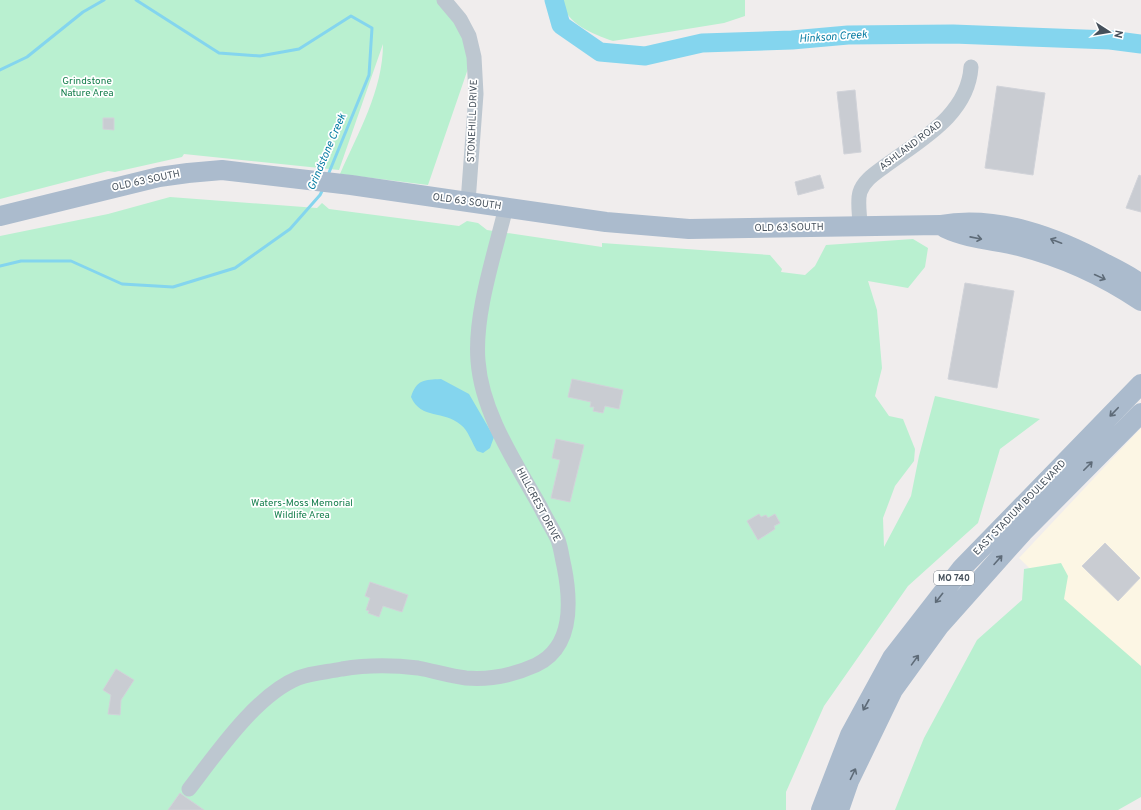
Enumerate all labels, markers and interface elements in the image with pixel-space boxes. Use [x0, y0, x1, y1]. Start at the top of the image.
north arrow [1089, 12, 1129, 52]
water label: Hinkson Creek [799, 28, 868, 46]
text: N [1110, 29, 1125, 39]
park label: Grindstone Nature Area [60, 75, 114, 100]
street label: STONEHILL DRIVE [465, 79, 481, 163]
water label: Grindstone Creek [304, 111, 350, 193]
street label: ASHLAND ROAD [877, 118, 945, 174]
street label: OLD 63 SOUTH [111, 167, 181, 195]
street label: OLD 63 SOUTH [432, 191, 502, 213]
street label: OLD 63 SOUTH [754, 221, 824, 235]
one-way arrow [969, 234, 982, 242]
one-way arrow [1051, 236, 1063, 244]
one-way arrow [1093, 274, 1105, 281]
one-way arrow [1109, 407, 1119, 417]
street label: EAST STADIUM BOULEVARD [971, 457, 1069, 559]
one-way arrow [1083, 461, 1093, 471]
street label: HILLCREST DRIVE [513, 466, 563, 544]
park label: Waters-Moss Memorial Wildlife Area [251, 497, 353, 522]
one-way arrow [993, 555, 1002, 565]
road number: MO 740 [934, 571, 974, 585]
one-way arrow [934, 593, 943, 604]
one-way arrow [911, 655, 919, 666]
one-way arrow [862, 699, 869, 711]
one-way arrow [850, 768, 857, 780]

